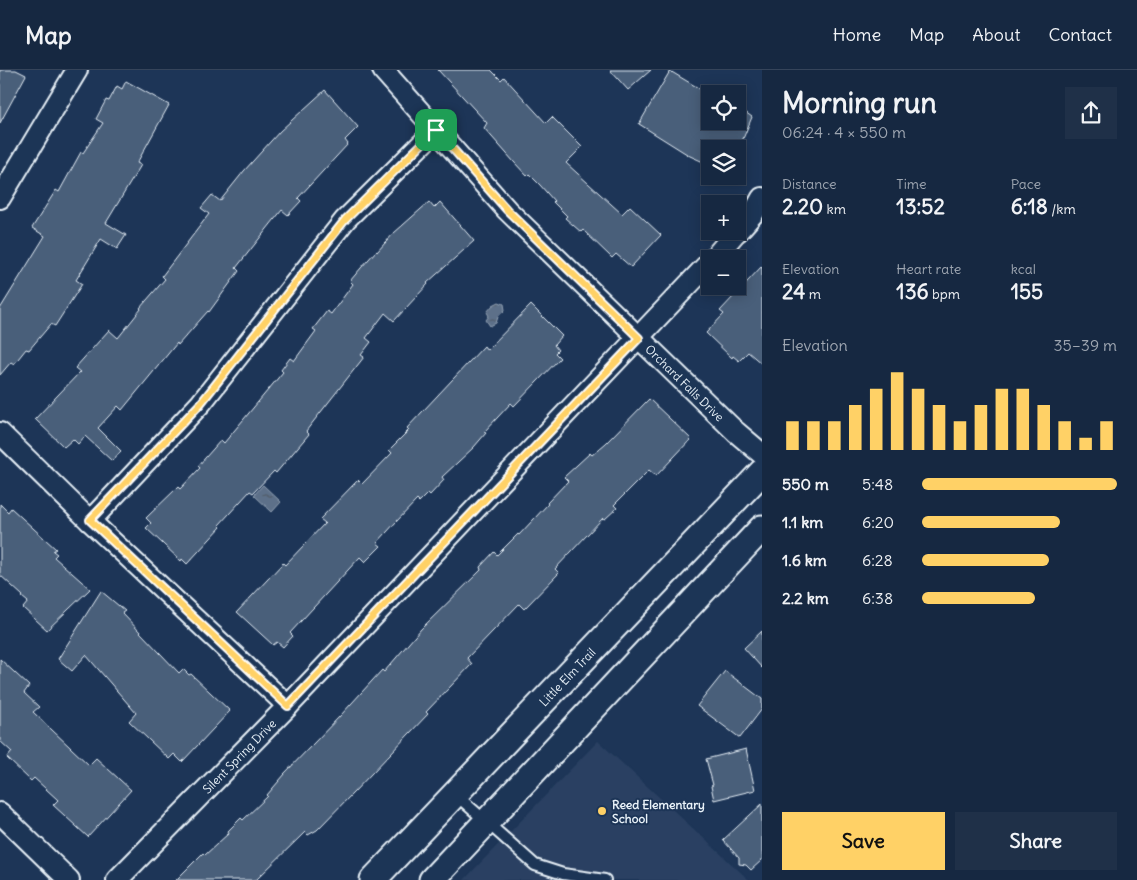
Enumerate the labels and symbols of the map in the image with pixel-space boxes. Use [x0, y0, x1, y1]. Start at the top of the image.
pin [415, 109, 457, 151]
street label: Orchard Falls Drive [643, 341, 728, 424]
street label: Little Elm Trail [536, 644, 598, 709]
street label: Silent Spring Drive [199, 716, 279, 796]
place label: Reed Elementary School [612, 797, 705, 826]
marker: Reed Elementary School [596, 805, 608, 817]

